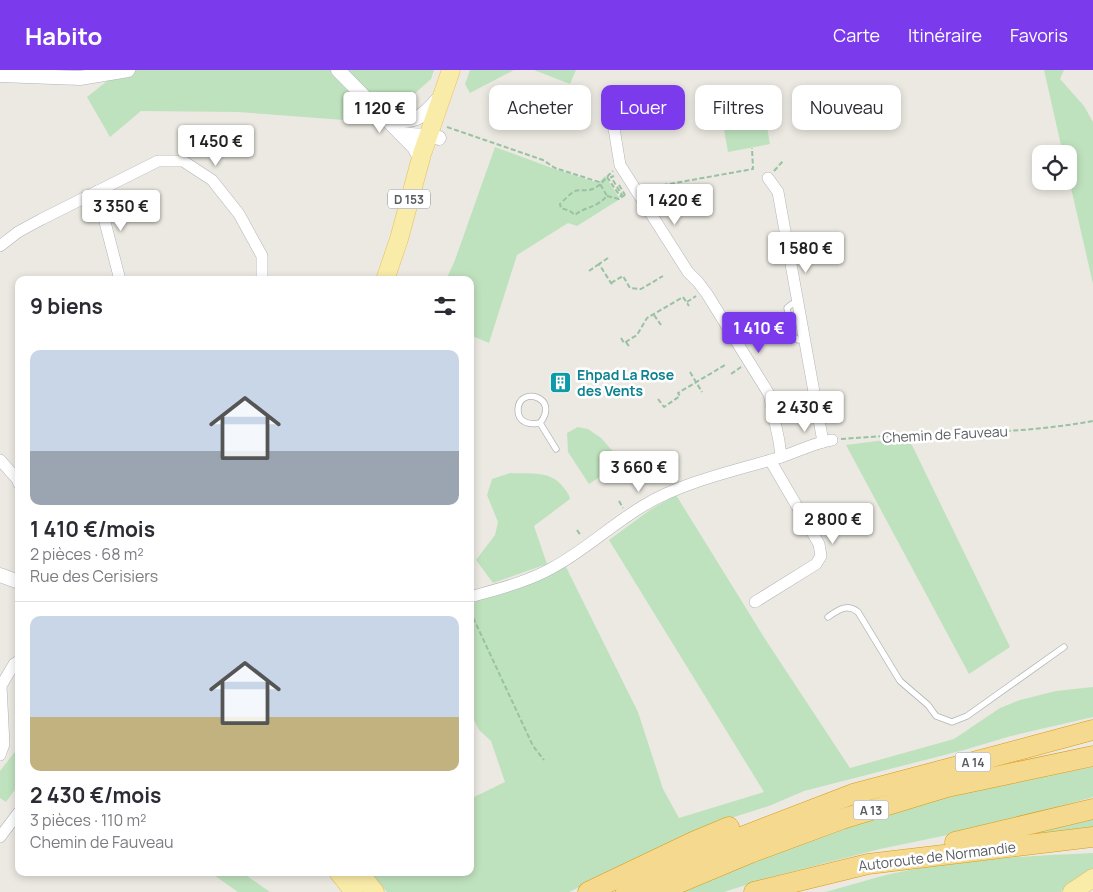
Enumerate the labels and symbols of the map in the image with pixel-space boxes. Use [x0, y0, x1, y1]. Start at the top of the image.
pin: 1 120 € [334, 92, 426, 134]
pin: 1 450 € [170, 124, 262, 167]
pin: 1 420 € [629, 184, 721, 226]
pin: 3 350 € [75, 190, 167, 232]
road number: D 153 [388, 190, 430, 208]
pin: 1 580 € [760, 232, 852, 274]
pin: 1 410 € [713, 312, 805, 354]
place label: Ehpad La Rose des Vents [577, 365, 674, 400]
building icon: Ehpad La Rose des Vents [549, 370, 573, 394]
pin: 2 430 € [759, 390, 851, 433]
street label: Chemin de Fauveau [882, 421, 1008, 447]
pin: 3 660 € [593, 450, 685, 493]
pin: 2 800 € [787, 502, 879, 545]
road number: A 14 [956, 752, 990, 772]
road number: A 13 [854, 800, 888, 820]
street label: Autoroute de Normandie [857, 837, 1017, 875]

